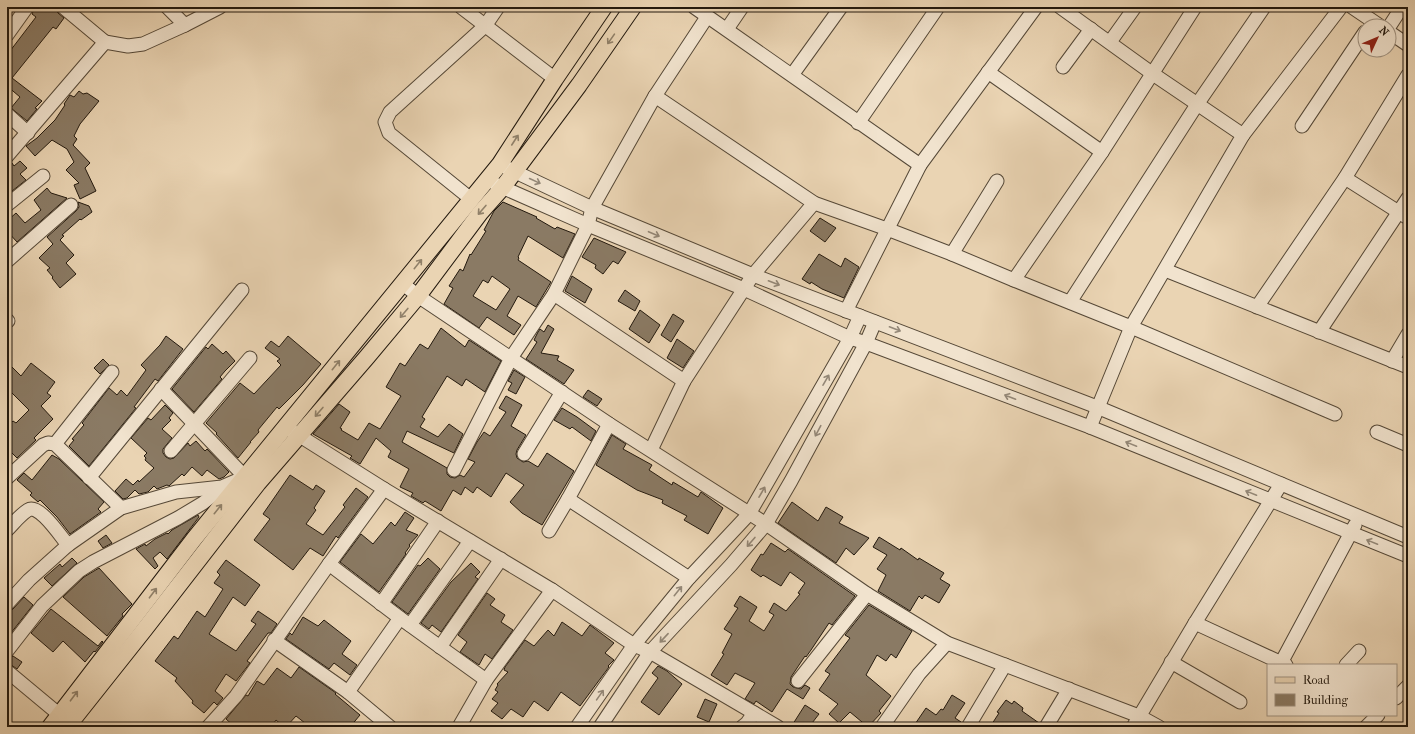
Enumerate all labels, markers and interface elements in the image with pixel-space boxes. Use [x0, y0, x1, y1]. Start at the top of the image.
north arrow [1357, 18, 1397, 58]
text: N [1376, 24, 1392, 39]
one-way arrow [607, 33, 615, 44]
one-way arrow [512, 134, 520, 146]
one-way arrow [528, 178, 540, 186]
one-way arrow [478, 205, 487, 215]
one-way arrow [647, 230, 659, 238]
one-way arrow [414, 259, 422, 270]
one-way arrow [768, 279, 780, 287]
one-way arrow [399, 308, 408, 319]
one-way arrow [889, 326, 901, 334]
one-way arrow [331, 359, 340, 370]
one-way arrow [823, 374, 831, 386]
one-way arrow [1004, 392, 1016, 400]
one-way arrow [314, 407, 324, 417]
one-way arrow [814, 425, 822, 437]
one-way arrow [1125, 440, 1137, 447]
one-way arrow [758, 487, 766, 499]
one-way arrow [1246, 489, 1258, 496]
one-way arrow [214, 504, 223, 515]
one-way arrow [747, 537, 756, 547]
one-way arrow [1366, 537, 1378, 545]
one-way arrow [674, 586, 682, 597]
one-way arrow [148, 588, 157, 599]
one-way arrow [659, 633, 668, 643]
legend [1267, 664, 1397, 716]
text: Road [1303, 673, 1330, 687]
one-way arrow [596, 690, 604, 701]
one-way arrow [69, 691, 78, 702]
text: Building [1303, 693, 1348, 707]

